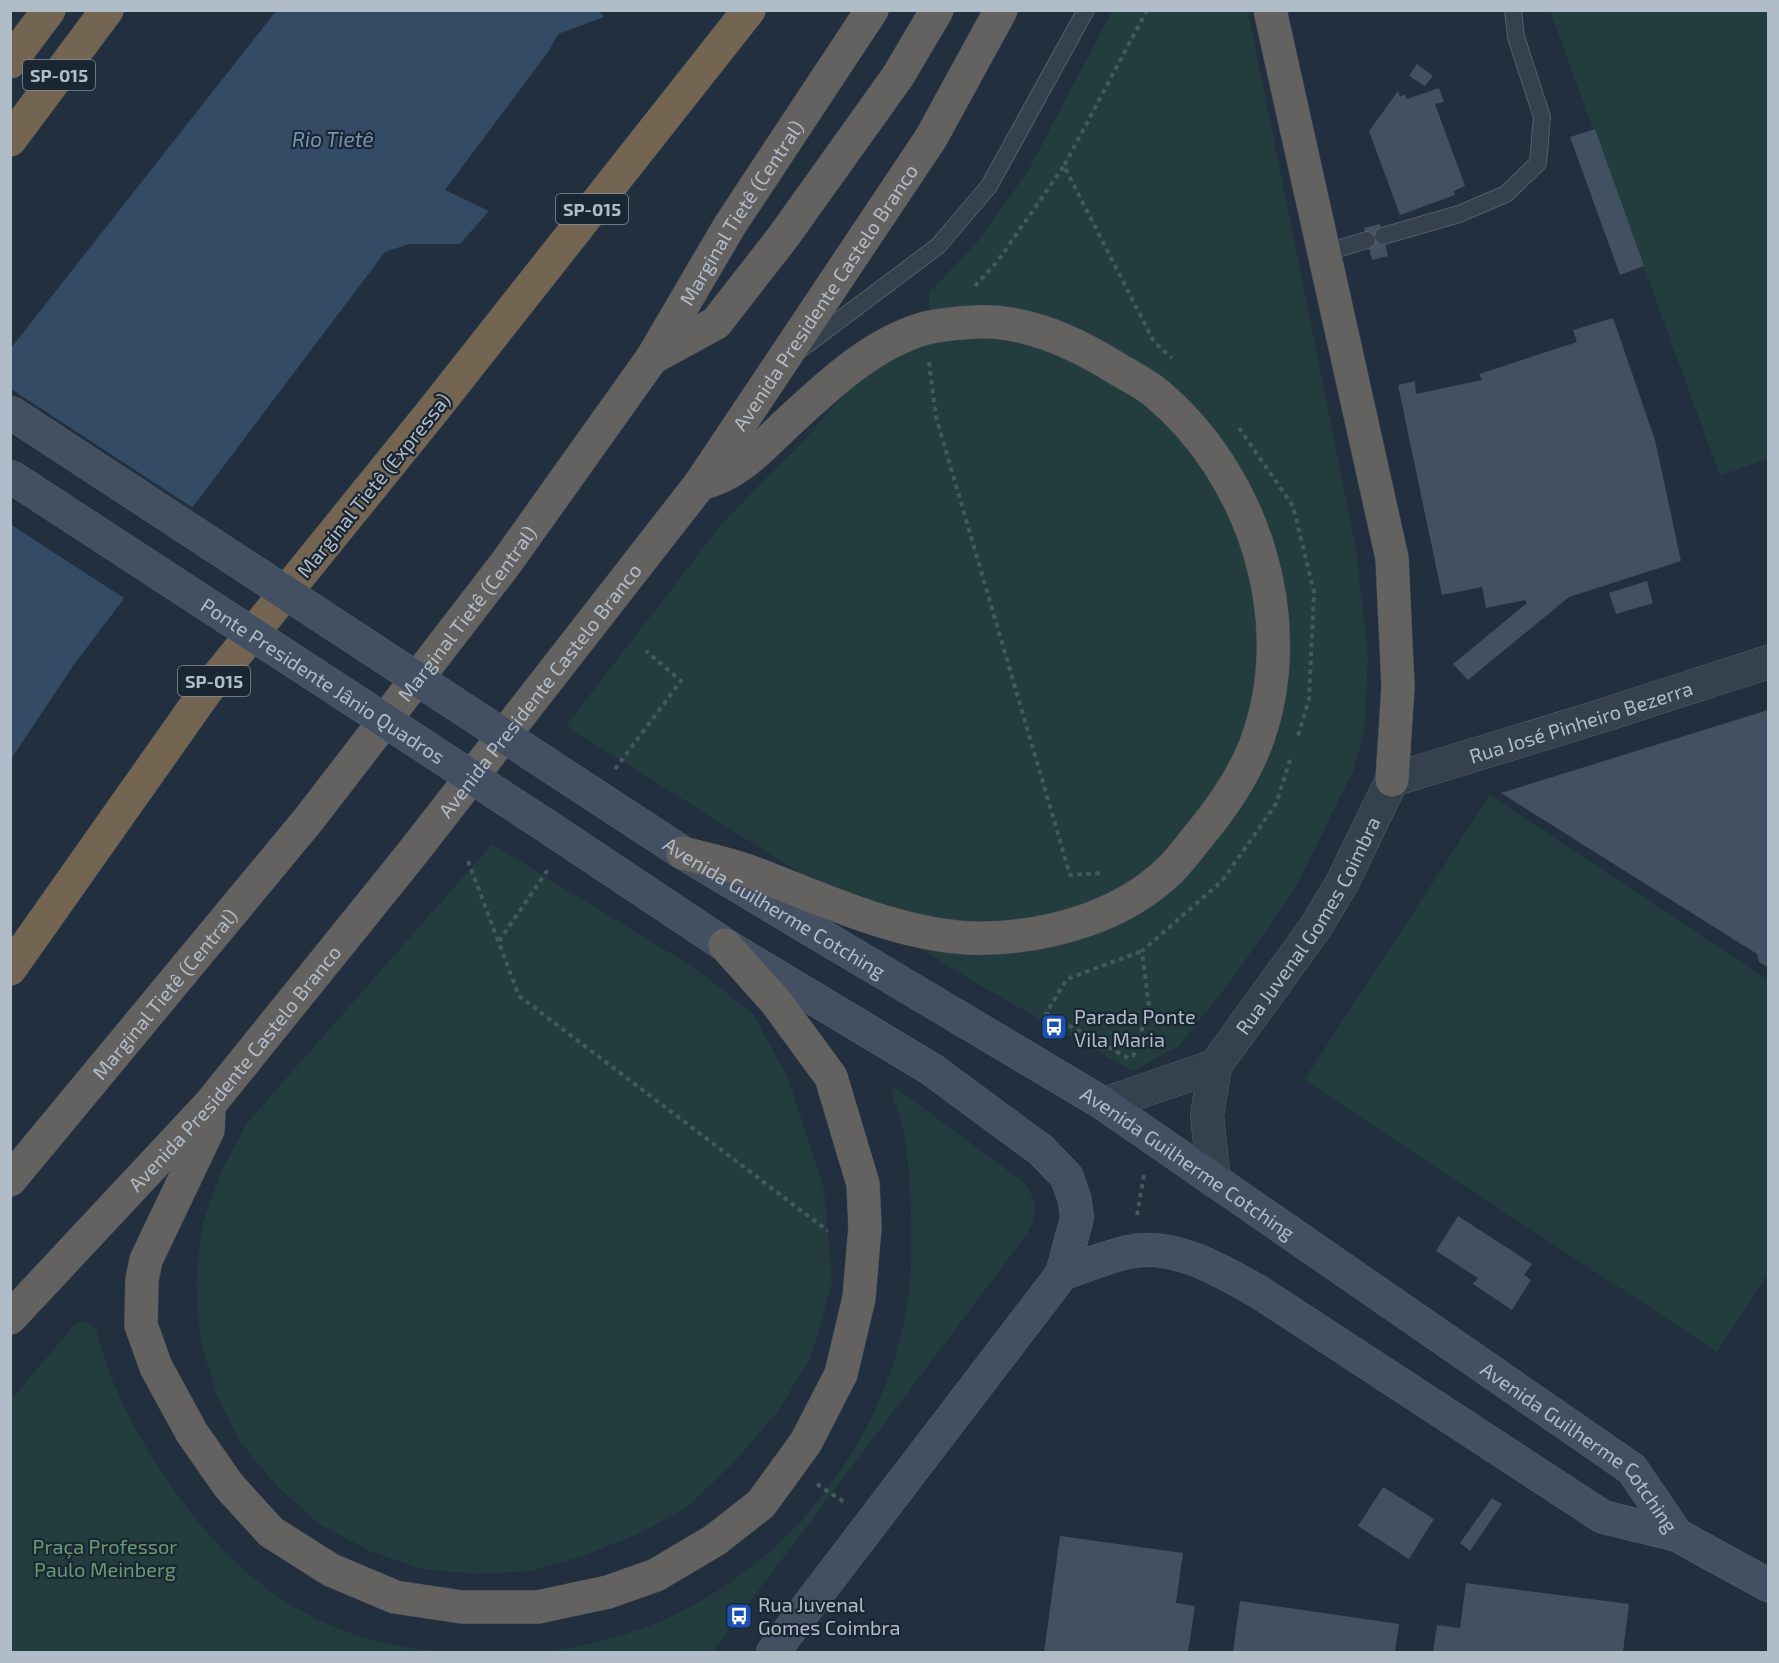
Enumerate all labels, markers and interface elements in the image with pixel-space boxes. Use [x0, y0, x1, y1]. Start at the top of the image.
road number: SP-015 [23, 60, 95, 90]
street label: Marginal Tietê (Central) [674, 115, 808, 309]
water label: Rio Tietê [292, 126, 374, 151]
street label: Avenida Presidente Castelo Branco [727, 159, 922, 435]
road number: SP-015 [556, 194, 628, 224]
street label: Marginal Tietê (Expressa) [291, 388, 455, 582]
street label: Marginal Tietê (Central) [392, 521, 541, 706]
street label: Avenida Presidente Castelo Branco [433, 558, 646, 822]
street label: Ponte Presidente Jânio Quadros [197, 592, 450, 769]
road number: SP-015 [178, 666, 250, 696]
street label: Rua José Pinheiro Bezerra [1466, 675, 1696, 768]
street label: Rua Juvenal Gomes Coimbra [1230, 812, 1385, 1039]
street label: Avenida Guilherme Cotching [659, 832, 890, 983]
street label: Marginal Tietê (Central) [87, 904, 242, 1084]
street label: Avenida Presidente Castelo Branco [123, 940, 345, 1196]
place label: Parada Ponte Vila Maria [1074, 1004, 1196, 1051]
bus stop icon: Parada Ponte Vila Maria [1039, 1012, 1069, 1042]
street label: Avenida Guilherme Cotching [1077, 1081, 1300, 1244]
street label: Avenida Guilherme Cotching [1477, 1356, 1683, 1537]
park label: Praça Professor Paulo Meinberg [33, 1534, 177, 1581]
place label: Rua Juvenal Gomes Coimbra [758, 1592, 900, 1639]
bus stop icon: Rua Juvenal Gomes Coimbra [724, 1601, 754, 1631]

